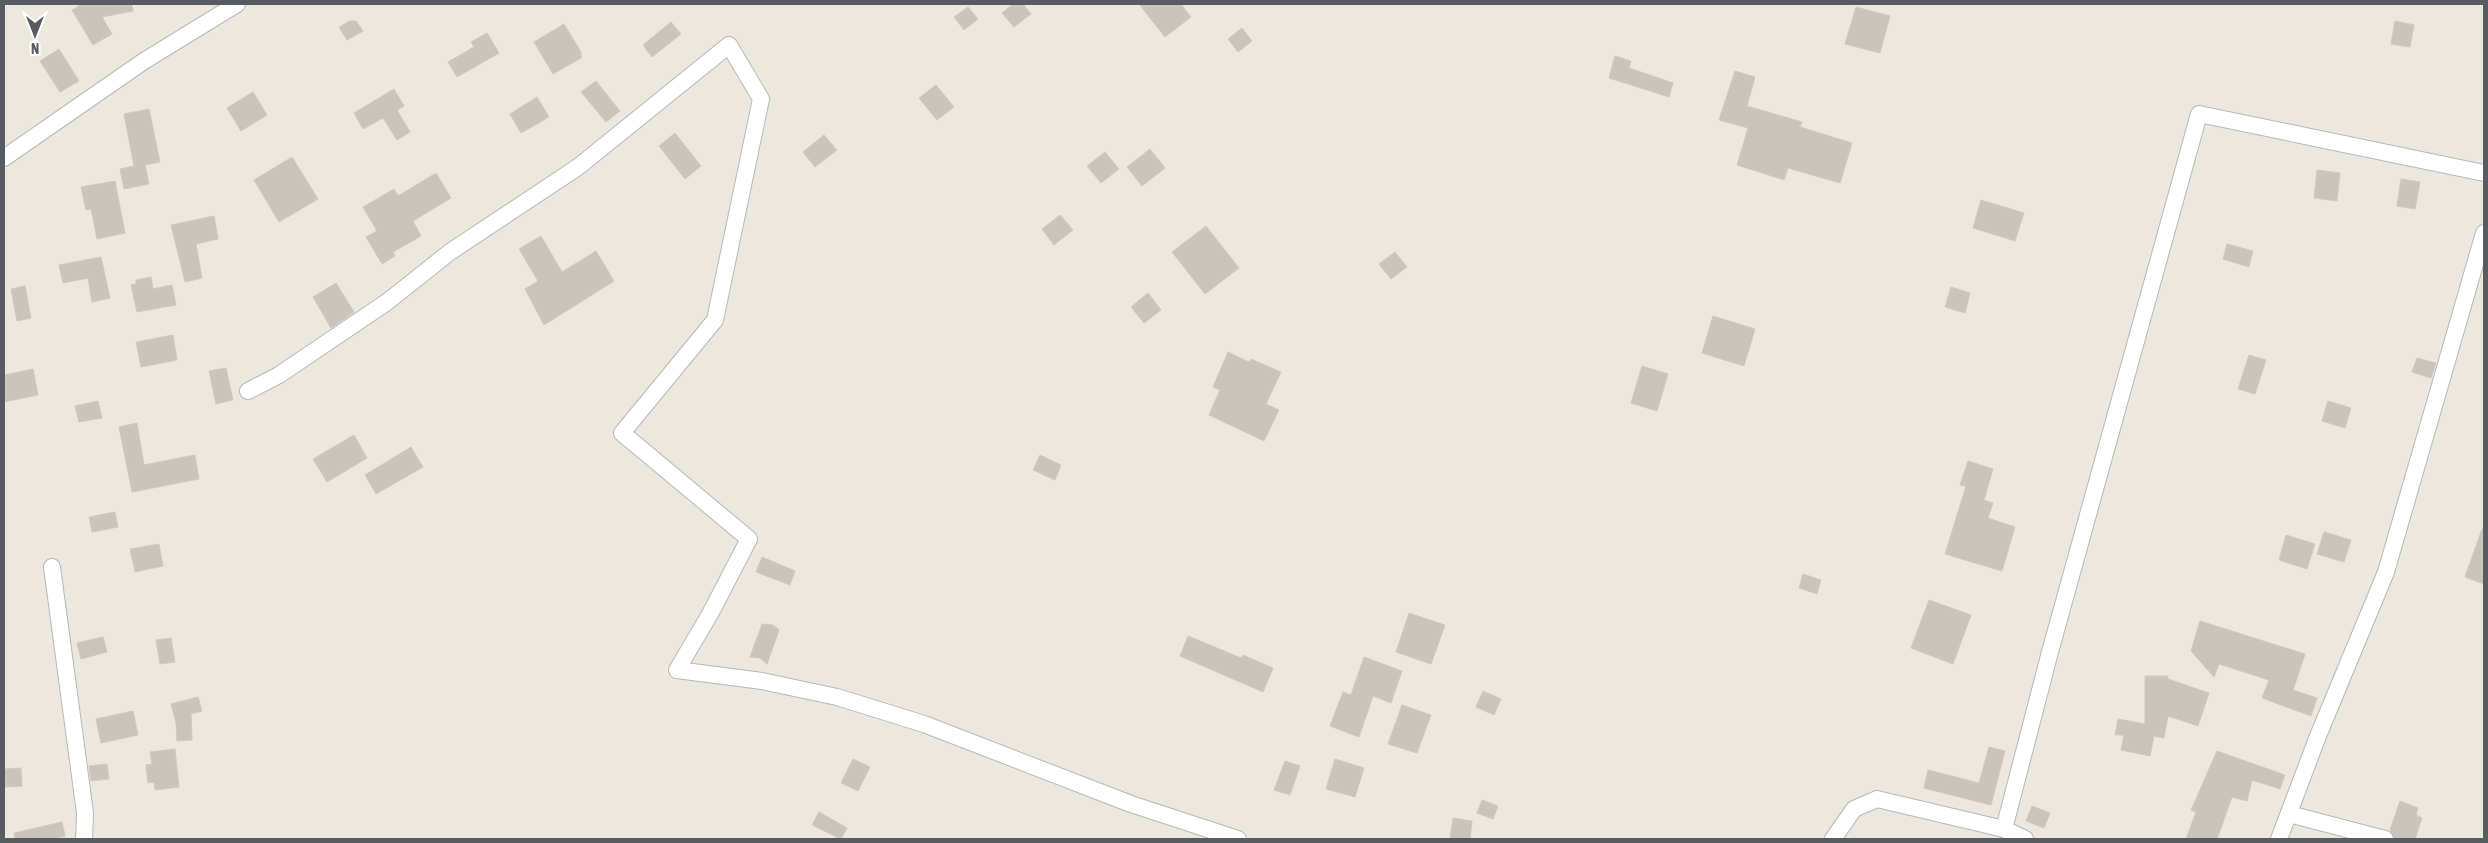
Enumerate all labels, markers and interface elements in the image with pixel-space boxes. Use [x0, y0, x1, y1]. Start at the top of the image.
north arrow [10, 10, 60, 60]
text: N [31, 40, 39, 56]

